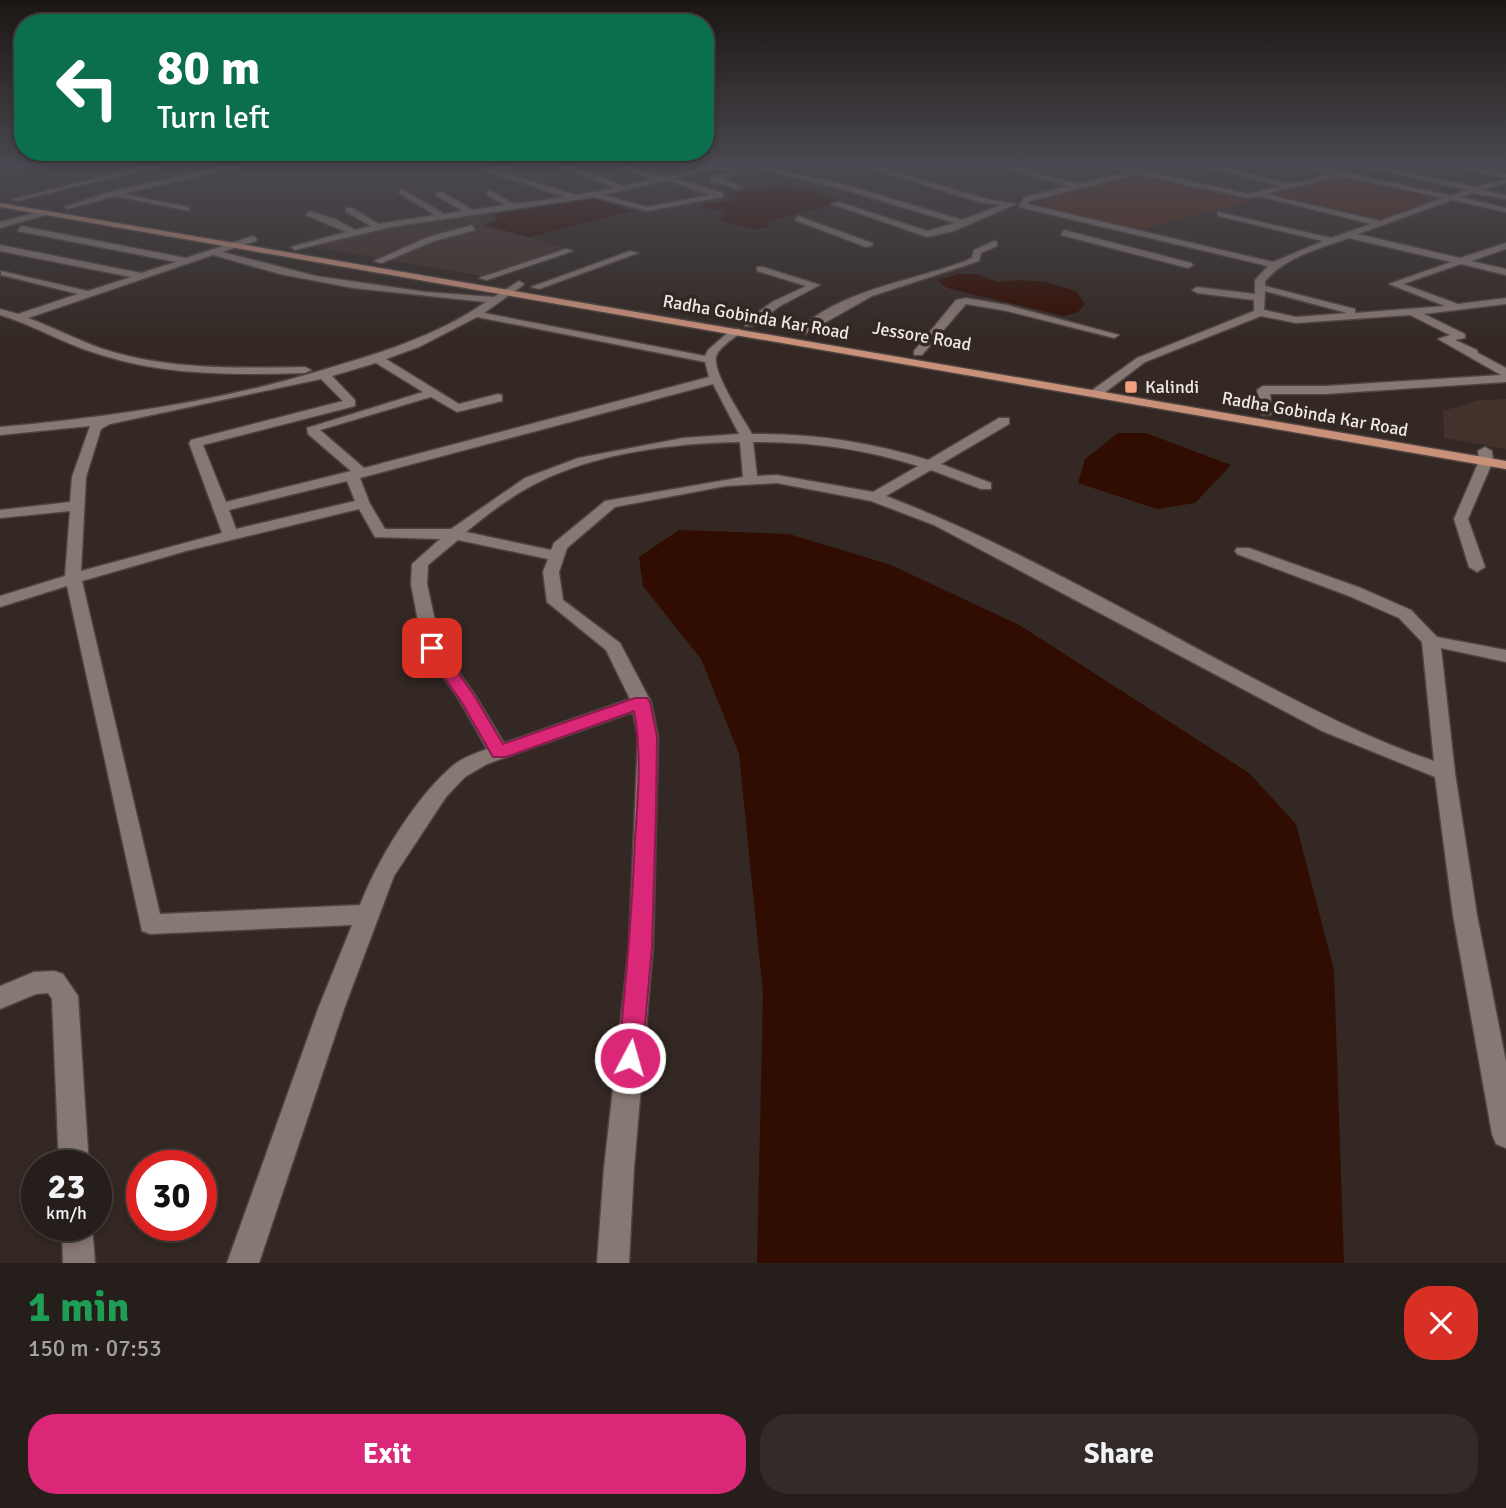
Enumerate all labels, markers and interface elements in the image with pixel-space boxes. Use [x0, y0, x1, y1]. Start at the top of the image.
text: 80 m [157, 38, 260, 98]
icon: left [42, 42, 133, 133]
text: Turn left [157, 98, 270, 137]
street label: Radha Gobinda Kar Road [661, 290, 851, 344]
street label: Jessore Road [871, 316, 973, 356]
place label: Kalindi [1145, 376, 1199, 398]
marker: Kalindi [1123, 379, 1139, 395]
street label: Radha Gobinda Kar Road [1220, 387, 1410, 441]
pin [402, 618, 462, 678]
icon: arrive [413, 629, 451, 667]
position arrow [593, 1021, 667, 1095]
speed limit sign: 30 [126, 1150, 217, 1241]
text: 23 [48, 1165, 85, 1208]
text: km/h [46, 1202, 87, 1224]
text: 1 min [28, 1282, 129, 1333]
button: close [1404, 1286, 1478, 1360]
text: 150 m · 07:53 [28, 1334, 162, 1363]
button: Exit [28, 1414, 746, 1494]
button: Share [760, 1414, 1478, 1494]

